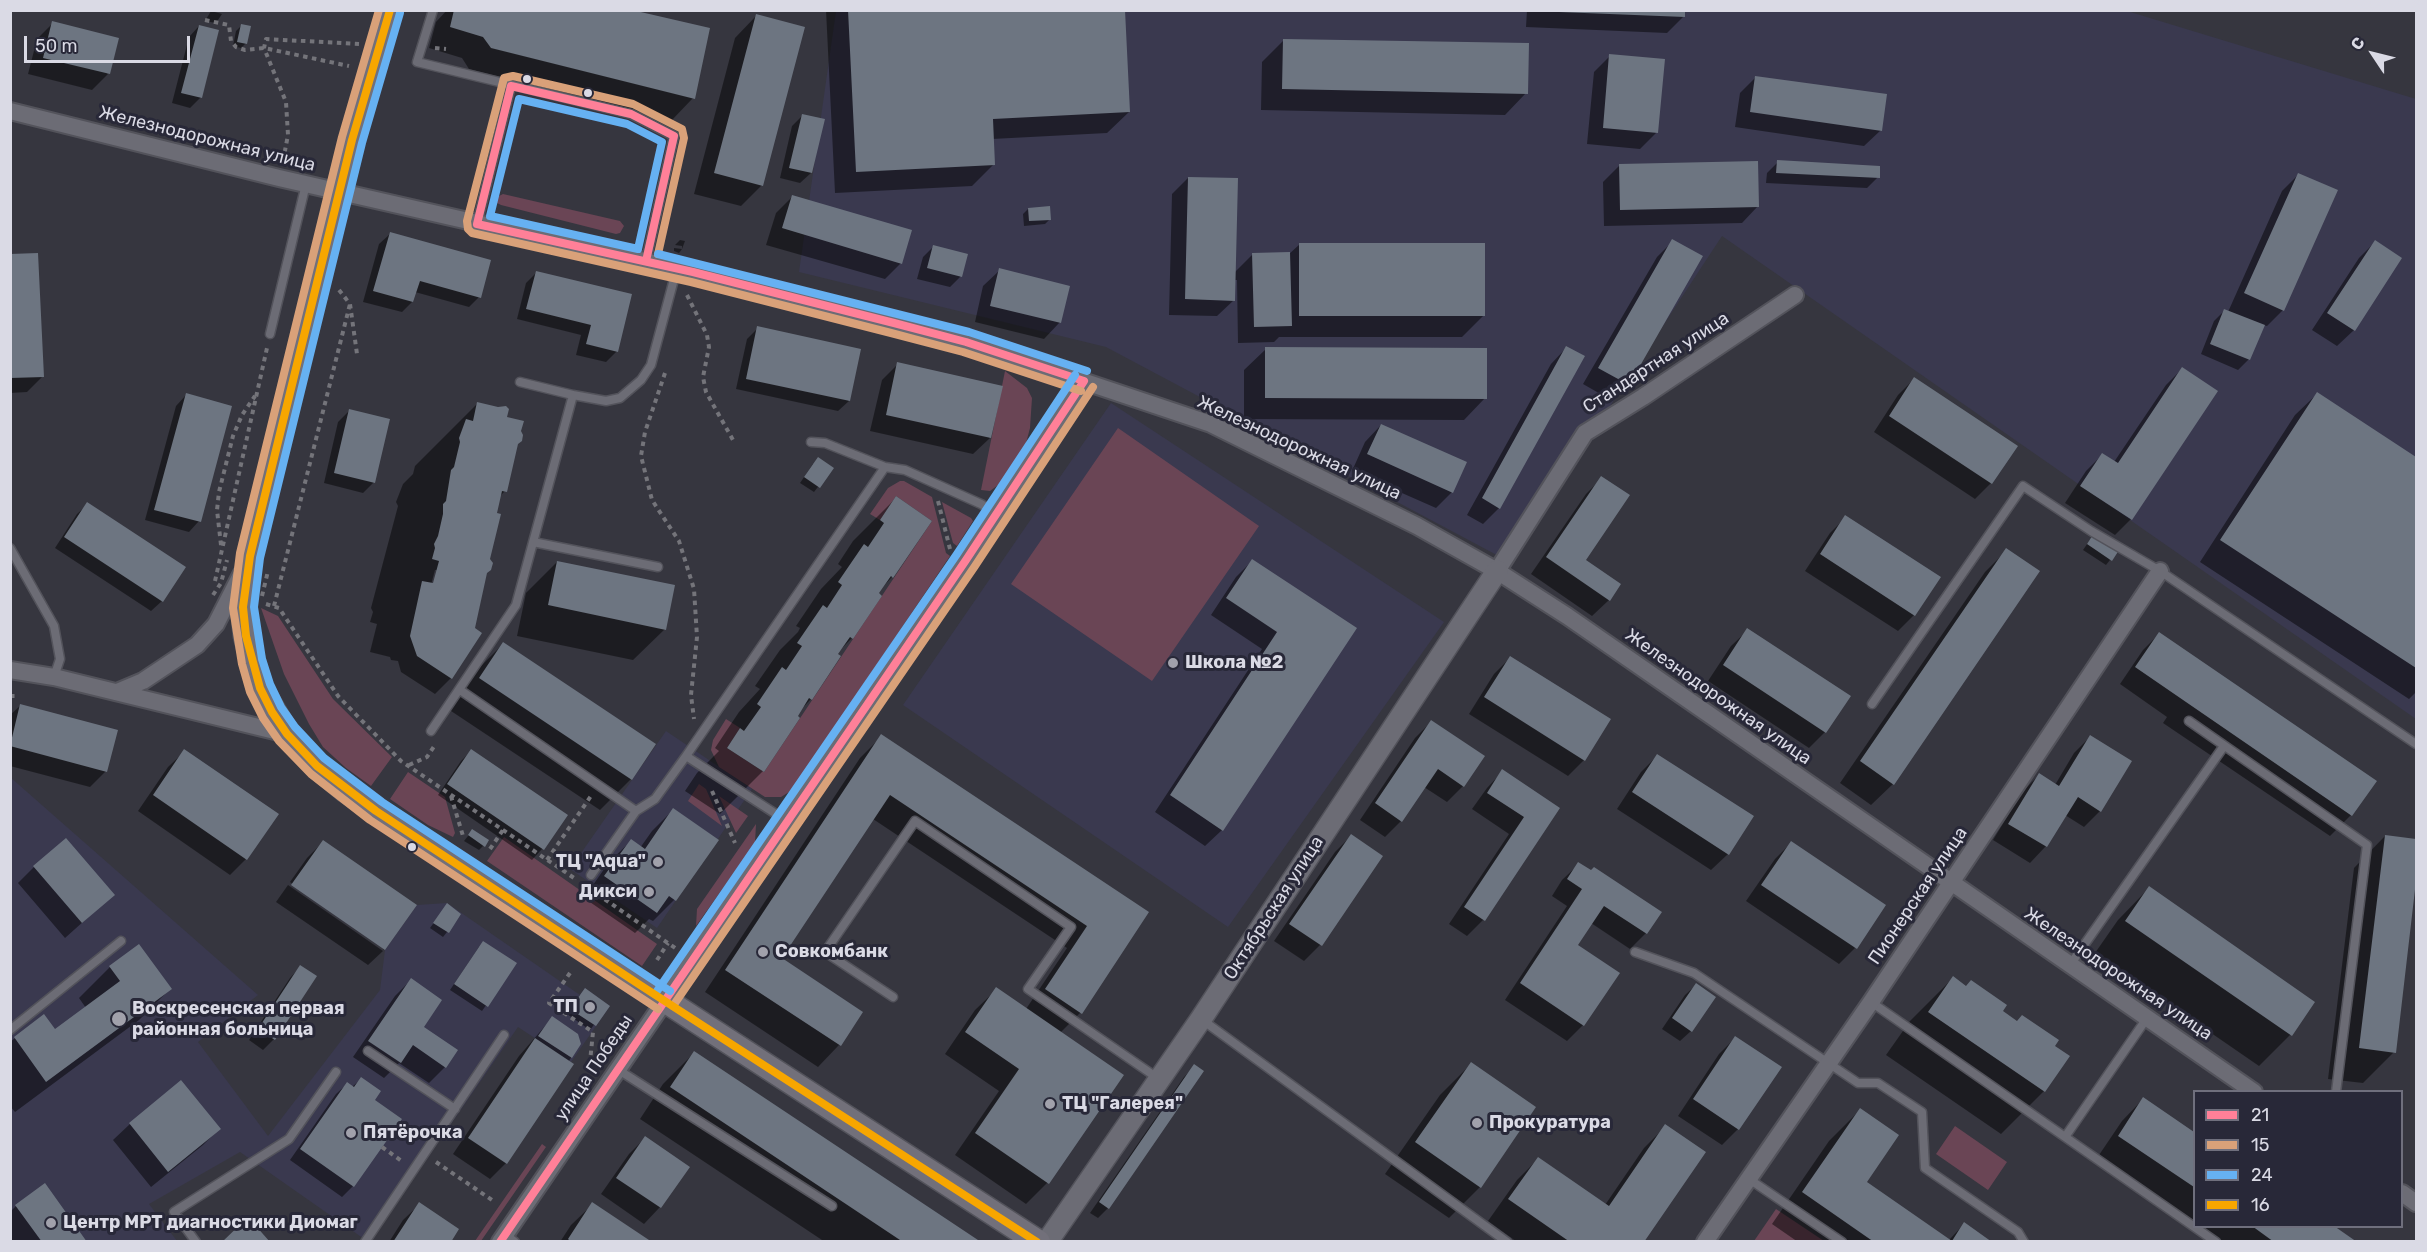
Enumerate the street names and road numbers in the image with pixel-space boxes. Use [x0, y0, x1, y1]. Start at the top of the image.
street label: Железнодорожная улица [97, 102, 317, 176]
street label: Стандартная улица [1579, 308, 1733, 418]
street label: Железнодорожная улица [1194, 391, 1404, 505]
street label: Железнодорожная улица [1621, 624, 1815, 770]
street label: Пионерская улица [1864, 823, 1972, 969]
street label: Октябрьская улица [1220, 832, 1328, 984]
street label: Железнодорожная улица [2020, 903, 2216, 1045]
street label: улица Победы [551, 1011, 637, 1125]

